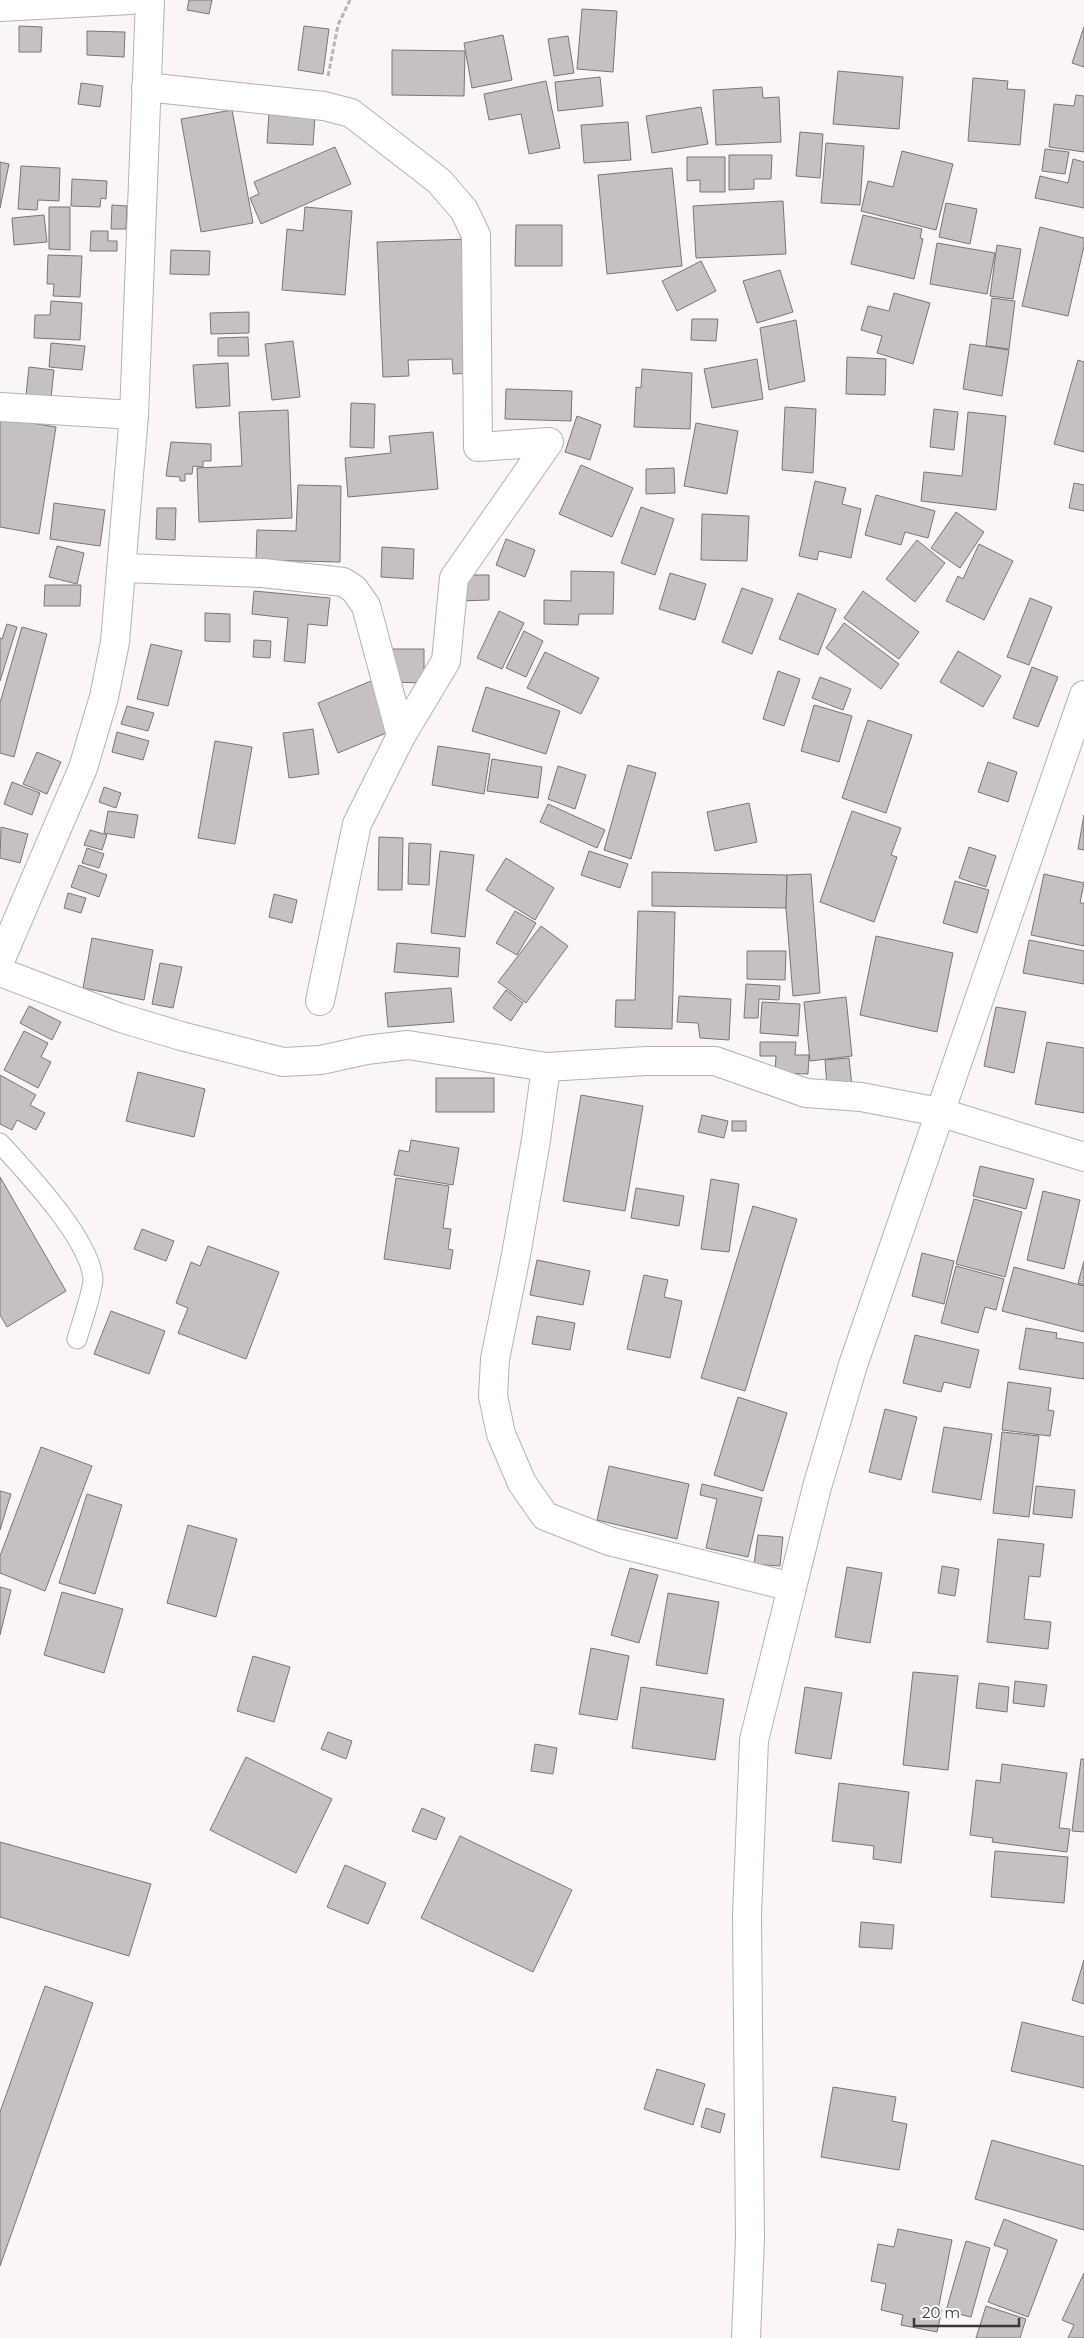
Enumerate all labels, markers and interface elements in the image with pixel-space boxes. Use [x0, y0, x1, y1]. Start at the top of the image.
scale bar [914, 2296, 1019, 2328]
text: 20 m [922, 2303, 960, 2322]

